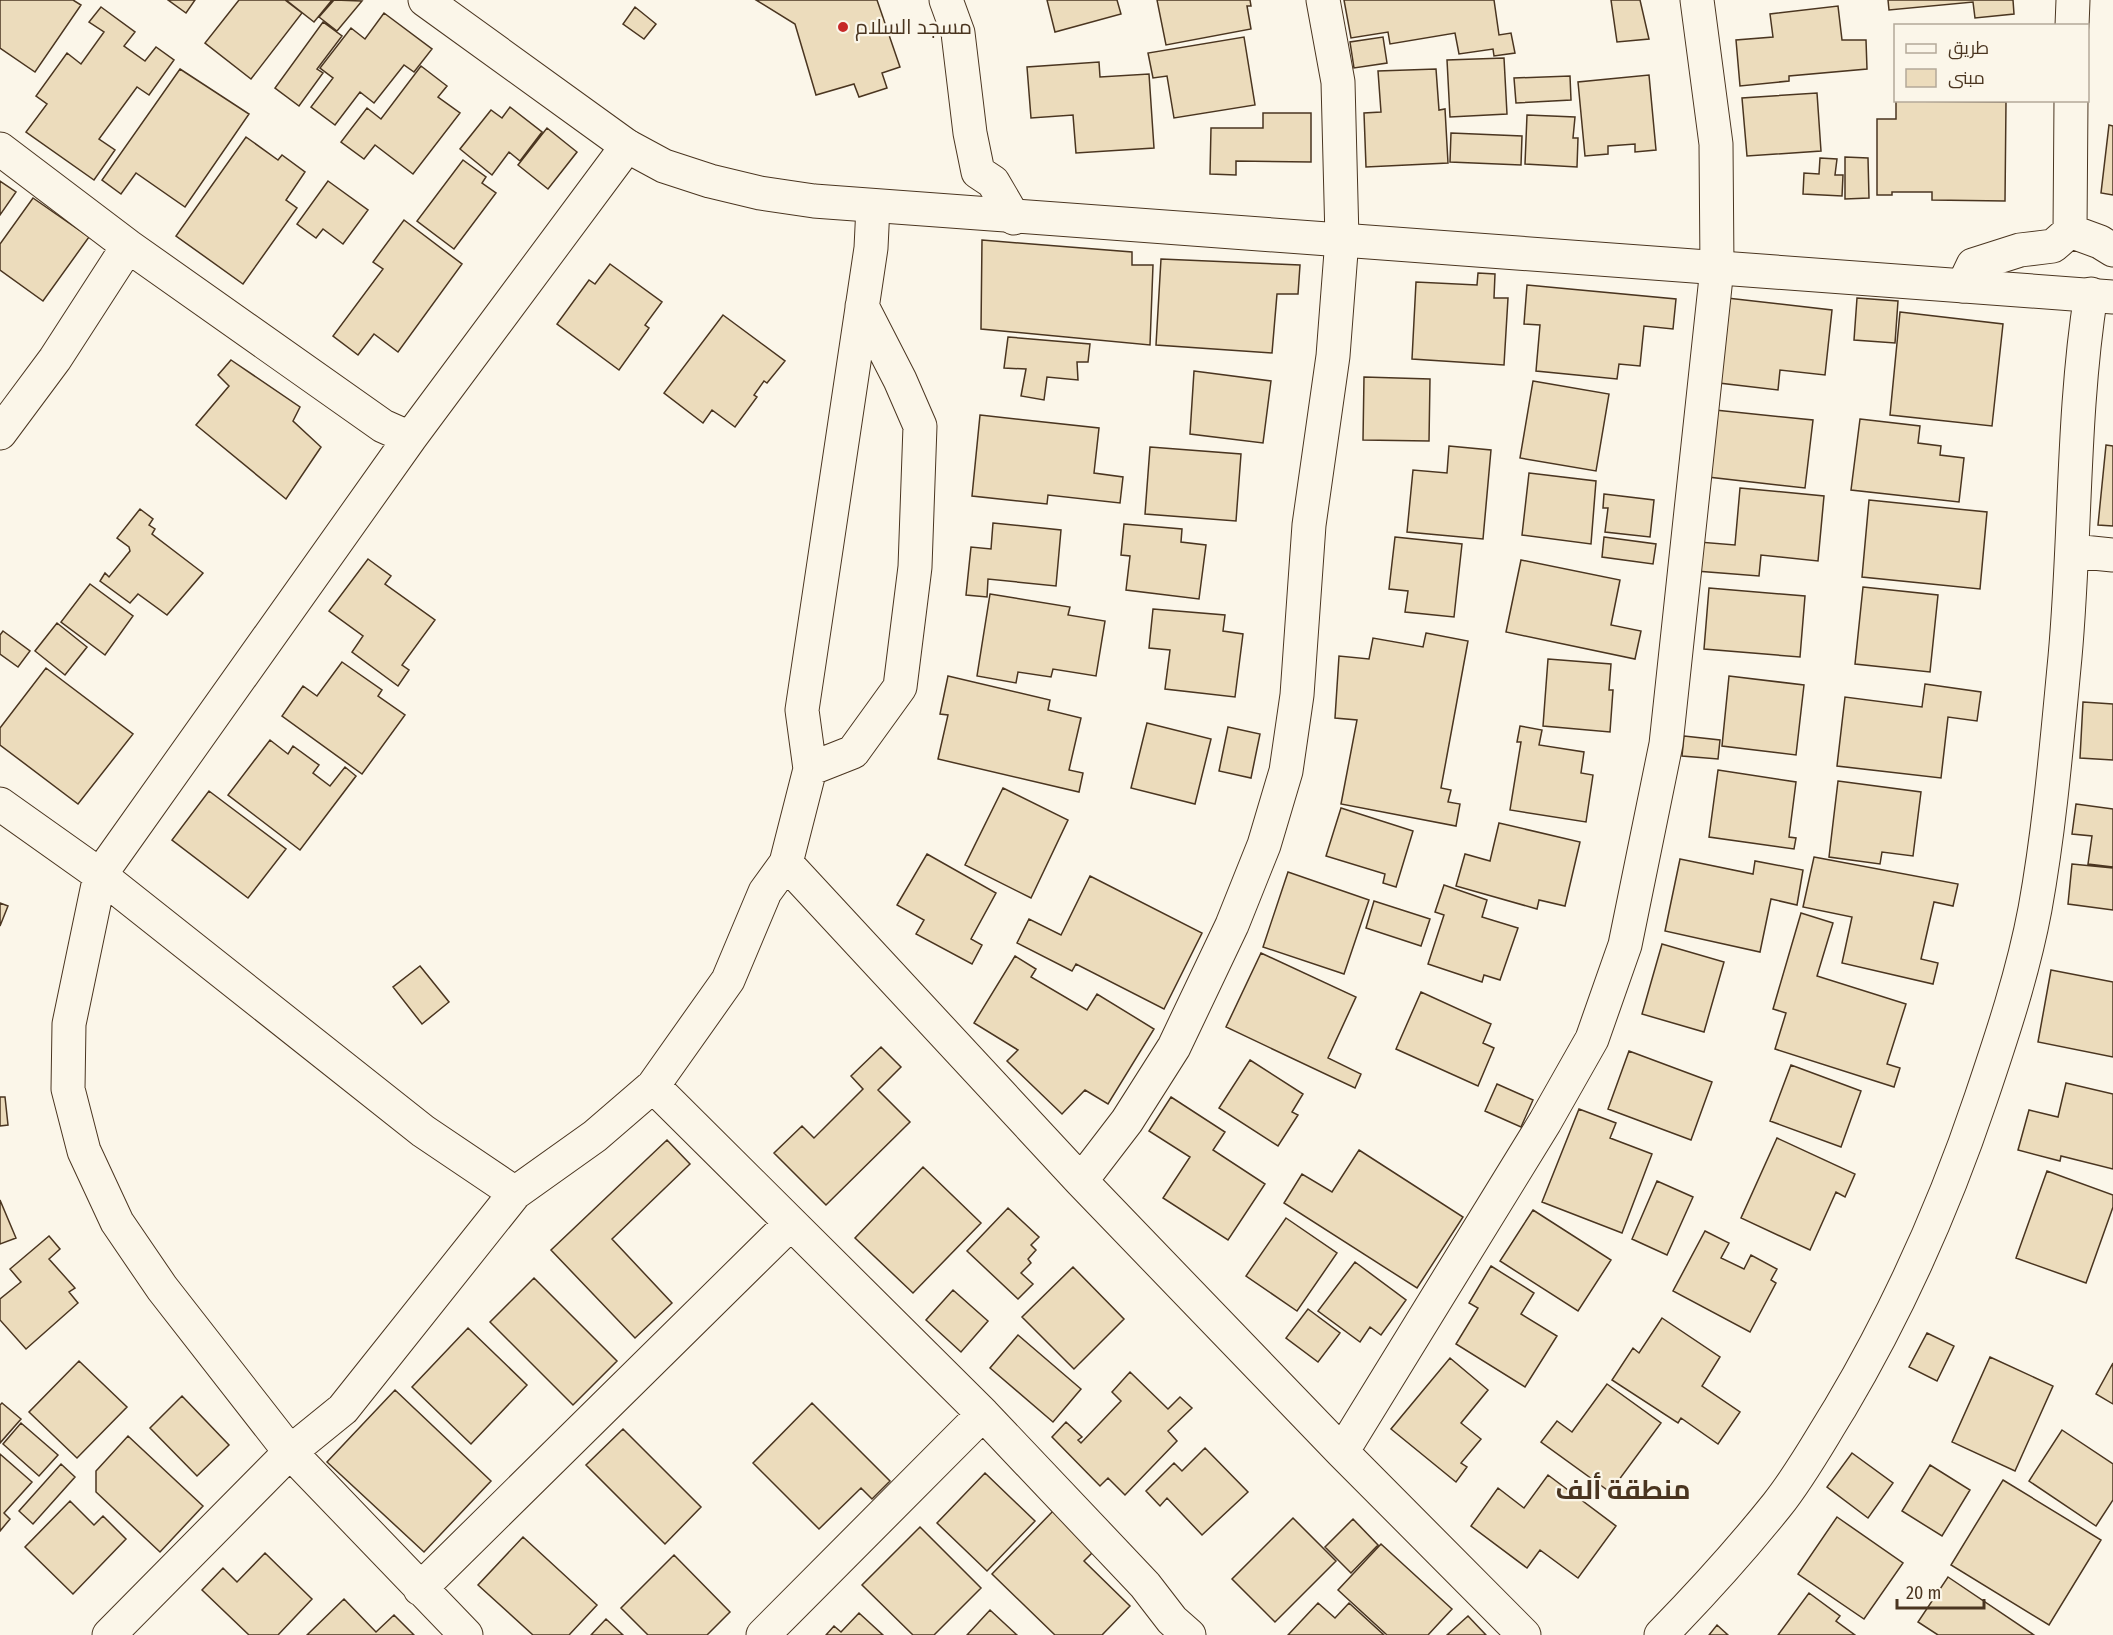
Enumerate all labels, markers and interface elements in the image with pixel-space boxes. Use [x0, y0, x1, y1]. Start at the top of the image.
place label: مسجد السلام [855, 14, 972, 41]
marker: مسجد السلام [836, 20, 850, 34]
legend [1894, 24, 2089, 102]
text: طريق [1948, 37, 1989, 60]
text: مبنى [1948, 67, 1985, 89]
district label: منطقة ألف [1555, 1472, 1691, 1506]
scale bar [1897, 1572, 1984, 1610]
text: 20 m [1906, 1582, 1941, 1604]

